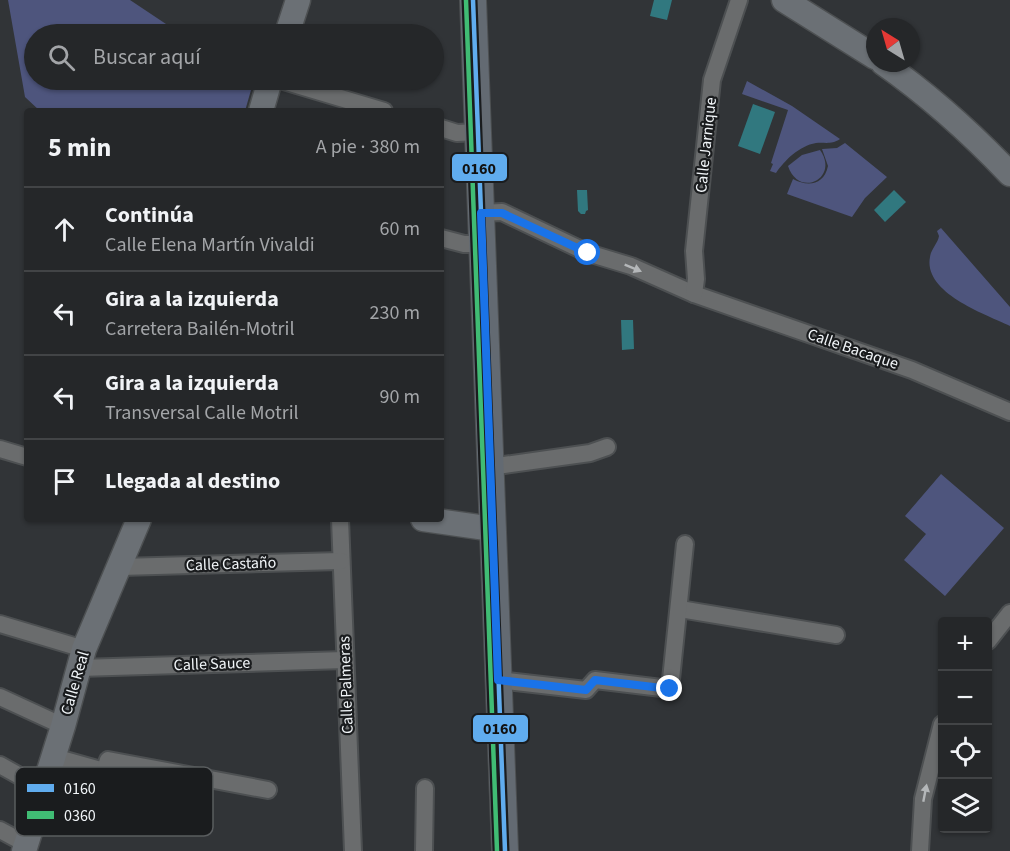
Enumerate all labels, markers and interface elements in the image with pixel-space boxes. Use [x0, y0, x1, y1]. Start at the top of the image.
north arrow [866, 18, 920, 72]
search box [24, 24, 444, 90]
icon: search [45, 41, 78, 74]
text: Buscar aquí [93, 41, 201, 73]
street label: Calle Jarnique [690, 96, 722, 194]
text: 5 min [48, 129, 111, 166]
text: A pie · 380 m [316, 133, 420, 161]
line badge: 0160 [451, 153, 508, 182]
text: 0160 [462, 158, 496, 180]
text: Continúa [105, 199, 194, 231]
icon: ahead [48, 213, 81, 246]
text: 60 m [380, 215, 420, 243]
text: Calle Elena Martín Vivaldi [105, 231, 315, 259]
route start [574, 239, 600, 265]
one-way arrow [624, 263, 642, 273]
text: Gira a la izquierda [105, 283, 279, 315]
icon: left [48, 297, 81, 330]
text: 230 m [370, 299, 420, 327]
text: Carretera Bailén-Motril [105, 315, 295, 343]
street label: Calle Bacaque [805, 323, 901, 375]
text: Gira a la izquierda [105, 367, 279, 399]
icon: left [48, 381, 81, 414]
text: 90 m [380, 383, 420, 411]
text: Transversal Calle Motril [105, 399, 299, 427]
icon: arrive [48, 465, 81, 498]
text: Llegada al destino [105, 465, 280, 497]
street label: Calle Castaño [185, 551, 277, 577]
map controls [938, 617, 992, 833]
button: + [938, 617, 992, 671]
street label: Calle Palmeras [333, 635, 359, 734]
street label: Calle Real [55, 649, 95, 717]
street label: Calle Sauce [173, 652, 251, 676]
button: − [938, 671, 992, 725]
route end [656, 675, 682, 701]
line badge: 0160 [472, 714, 529, 743]
text: 0160 [483, 718, 517, 740]
button: locate [938, 725, 992, 779]
legend [15, 767, 213, 836]
text: 0160 [64, 778, 96, 800]
button: layers [938, 779, 992, 833]
one-way arrow [921, 783, 930, 802]
text: 0360 [64, 805, 96, 827]

